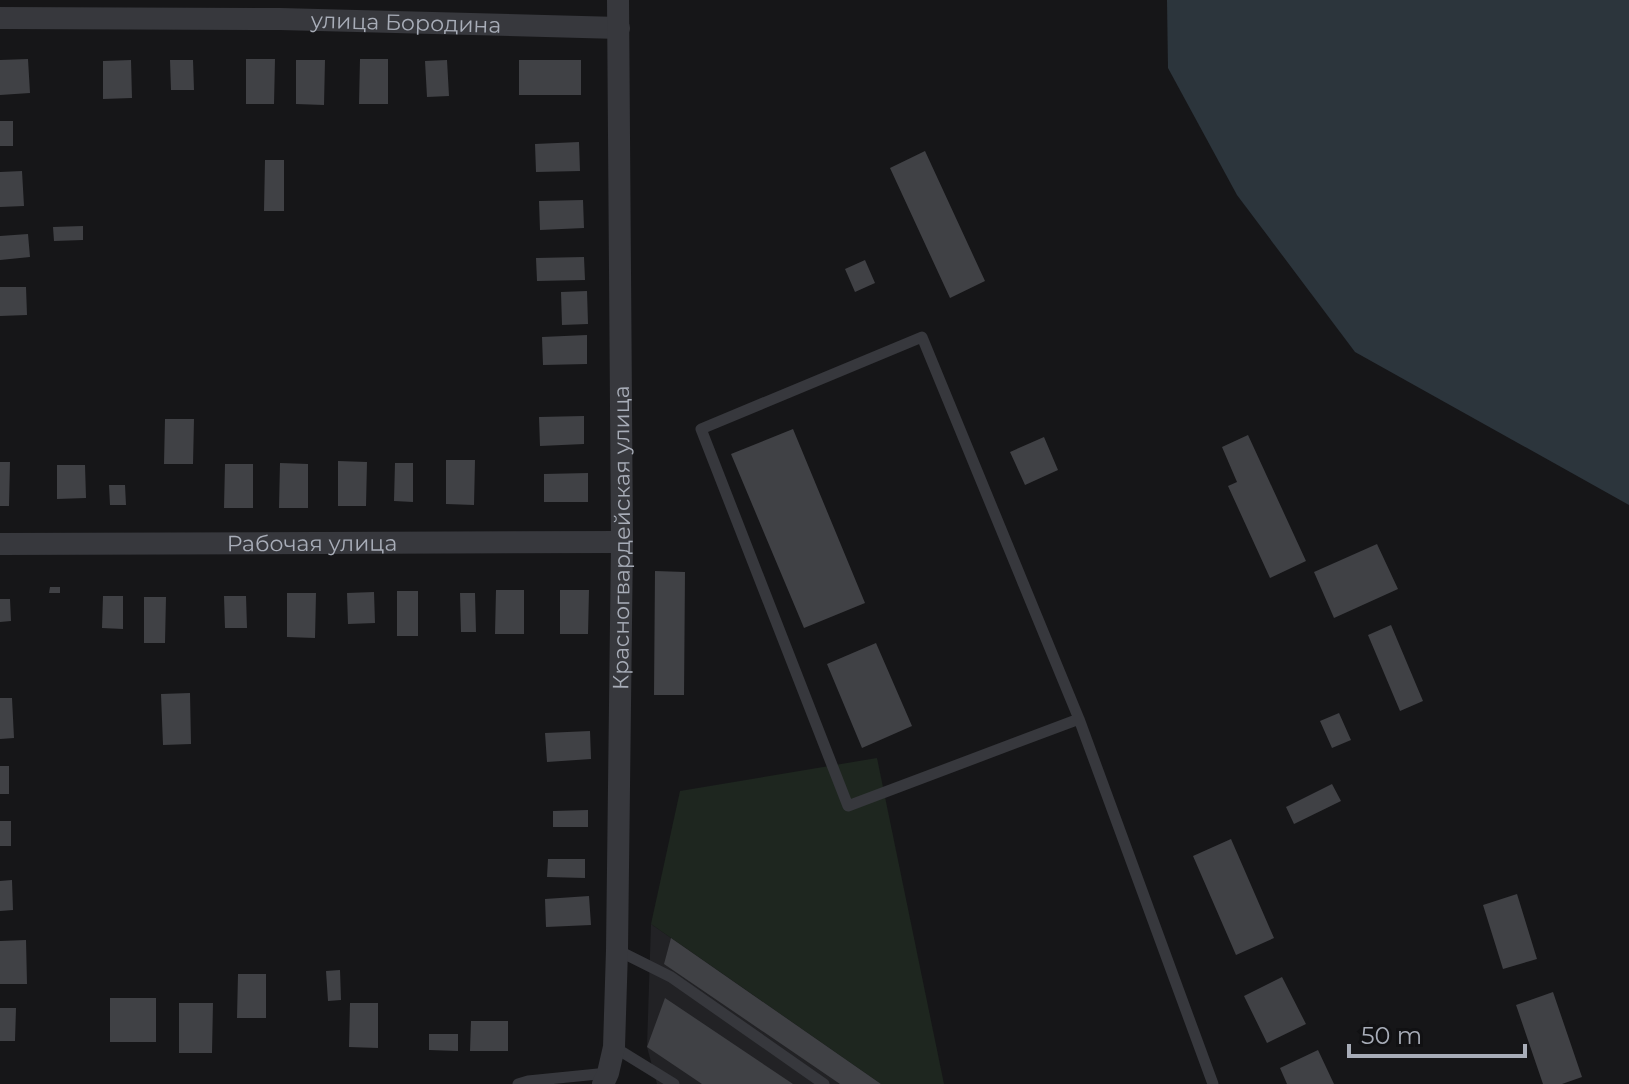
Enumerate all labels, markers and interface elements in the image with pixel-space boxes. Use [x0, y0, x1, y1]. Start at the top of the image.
street label: улица Бородина [309, 7, 502, 39]
street label: Красногвардейская улица [607, 385, 636, 690]
street label: Рабочая улица [227, 530, 397, 557]
scale bar [1349, 1008, 1525, 1058]
text: 50 m [1361, 1021, 1422, 1050]

